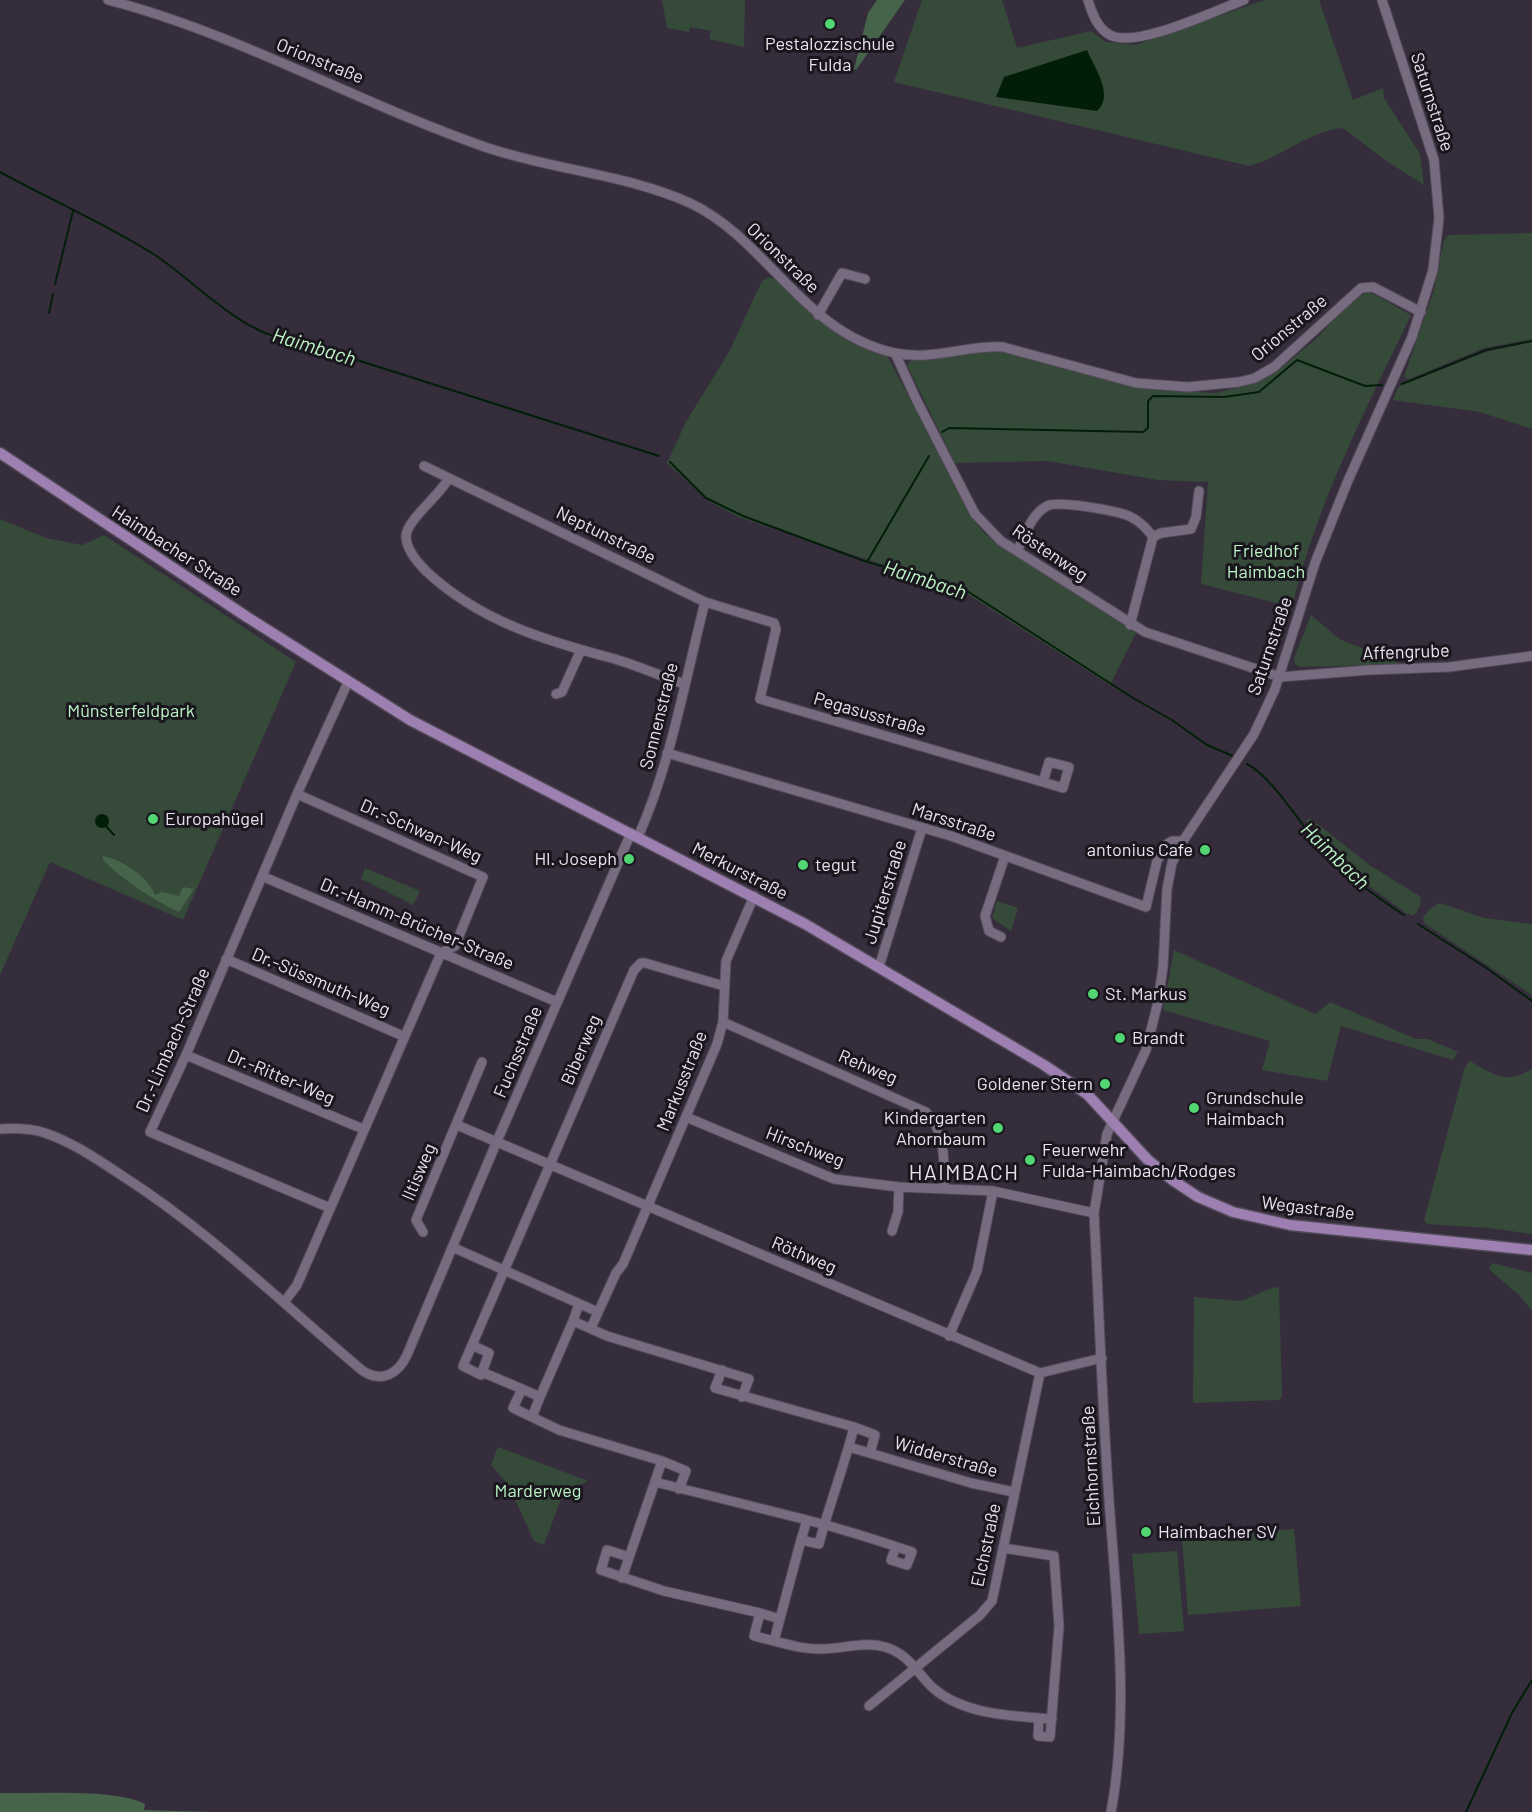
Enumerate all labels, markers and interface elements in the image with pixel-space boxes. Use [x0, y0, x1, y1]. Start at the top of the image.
marker: Pestalozzischule Fulda [823, 17, 837, 31]
place label: Pestalozzischule Fulda [765, 33, 895, 76]
street label: Orionstraße [273, 34, 367, 88]
street label: Saturnstraße [1406, 50, 1458, 154]
street label: Orionstraße [742, 218, 824, 298]
street label: Orionstraße [1247, 290, 1331, 366]
water label: Haimbach [269, 323, 359, 371]
street label: Haimbacher Straße [108, 501, 246, 601]
street label: Neptunstraße [553, 502, 659, 568]
street label: Röstenweg [1008, 520, 1092, 586]
park label: Friedhof Haimbach [1227, 540, 1305, 582]
water label: Haimbach [880, 555, 970, 605]
street label: Saturnstraße [1243, 594, 1297, 698]
street label: Affengrube [1362, 640, 1450, 664]
street label: Sonnenstraße [635, 660, 683, 772]
street label: Pegasusstraße [811, 688, 929, 740]
park label: Münsterfeldpark [67, 700, 195, 722]
street label: Dr.-Schwan-Weg [357, 794, 485, 868]
street label: Marsstraße [909, 798, 999, 846]
place label: Europahügel [165, 808, 264, 830]
marker: Europahügel [146, 812, 160, 826]
water label: Haimbach [1296, 818, 1374, 894]
street label: Jupiterstraße [859, 837, 911, 947]
street label: Merkurstraße [688, 838, 792, 904]
place label: antonius Cafe [1087, 839, 1193, 861]
marker: antonius Cafe [1198, 843, 1212, 857]
place label: Hl. Joseph [534, 848, 617, 870]
marker: Hl. Joseph [622, 852, 636, 866]
place label: tegut [815, 854, 857, 876]
marker: tegut [796, 858, 810, 872]
street label: Dr.-Hamm-Brücher-Straße [317, 873, 517, 975]
street label: Dr.-Süssmuth-Weg [249, 943, 393, 1021]
street label: Dr.-Limbach-Straße [131, 964, 215, 1116]
place label: St. Markus [1105, 983, 1187, 1005]
marker: St. Markus [1086, 987, 1100, 1001]
street label: Fuchsstraße [489, 1003, 547, 1101]
street label: Biberweg [557, 1012, 605, 1088]
place label: Brandt [1132, 1027, 1185, 1049]
street label: Markusstraße [652, 1028, 712, 1134]
marker: Brandt [1113, 1031, 1127, 1045]
street label: Dr.-Ritter-Weg [224, 1045, 338, 1109]
street label: Rehweg [835, 1045, 901, 1089]
place label: Goldener Stern [977, 1073, 1093, 1095]
marker: Goldener Stern [1098, 1077, 1112, 1091]
place label: Grundschule Haimbach [1206, 1087, 1304, 1130]
marker: Grundschule Haimbach [1187, 1101, 1201, 1115]
place label: Kindergarten Ahornbaum [884, 1107, 986, 1150]
marker: Kindergarten Ahornbaum [991, 1121, 1005, 1135]
street label: Hirschweg [763, 1122, 847, 1172]
place label: Feuerwehr Fulda-Haimbach/Rodges [1042, 1139, 1236, 1182]
street label: Iltisweg [397, 1140, 441, 1204]
marker: Feuerwehr Fulda-Haimbach/Rodges [1023, 1153, 1037, 1167]
district label: HAIMBACH [909, 1160, 1019, 1186]
street label: Wegastraße [1260, 1192, 1356, 1224]
street label: Röthweg [768, 1232, 840, 1278]
street label: Eichhornstraße [1077, 1405, 1105, 1527]
street label: Widderstraße [892, 1432, 1000, 1482]
park label: Marderweg [495, 1480, 581, 1502]
street label: Elchstraße [967, 1501, 1005, 1589]
place label: Haimbacher SV [1158, 1521, 1277, 1543]
marker: Haimbacher SV [1139, 1525, 1153, 1539]

